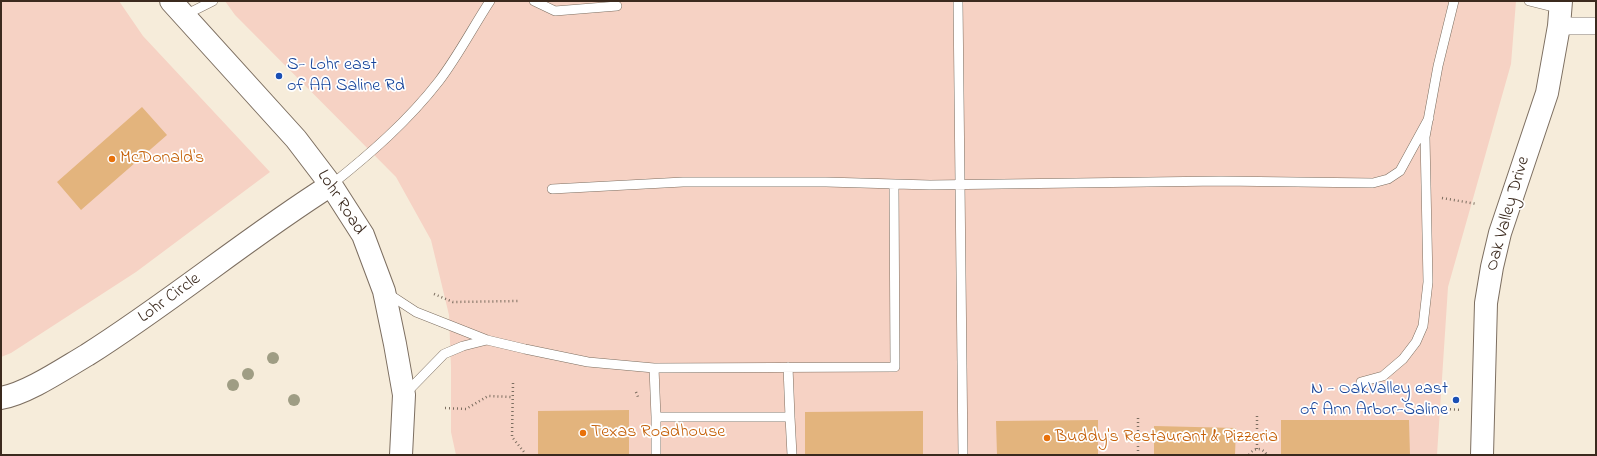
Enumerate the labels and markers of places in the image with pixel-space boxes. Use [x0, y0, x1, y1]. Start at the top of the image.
place label: S- Lohr east of AA Saline Rd [287, 55, 405, 98]
marker: S- Lohr east of AA Saline Rd [274, 71, 284, 81]
place label: McDonald's [120, 148, 204, 170]
marker: McDonald's [107, 154, 117, 164]
place label: N - OakValley east of Ann Arbor-Saline [1300, 379, 1448, 422]
marker: N - OakValley east of Ann Arbor-Saline [1451, 395, 1461, 405]
place label: Texas Roadhouse [591, 422, 725, 444]
place label: Buddy's Restaurant & Pizzeria [1055, 427, 1278, 449]
marker: Texas Roadhouse [578, 428, 588, 438]
marker: Buddy's Restaurant & Pizzeria [1042, 433, 1052, 443]

